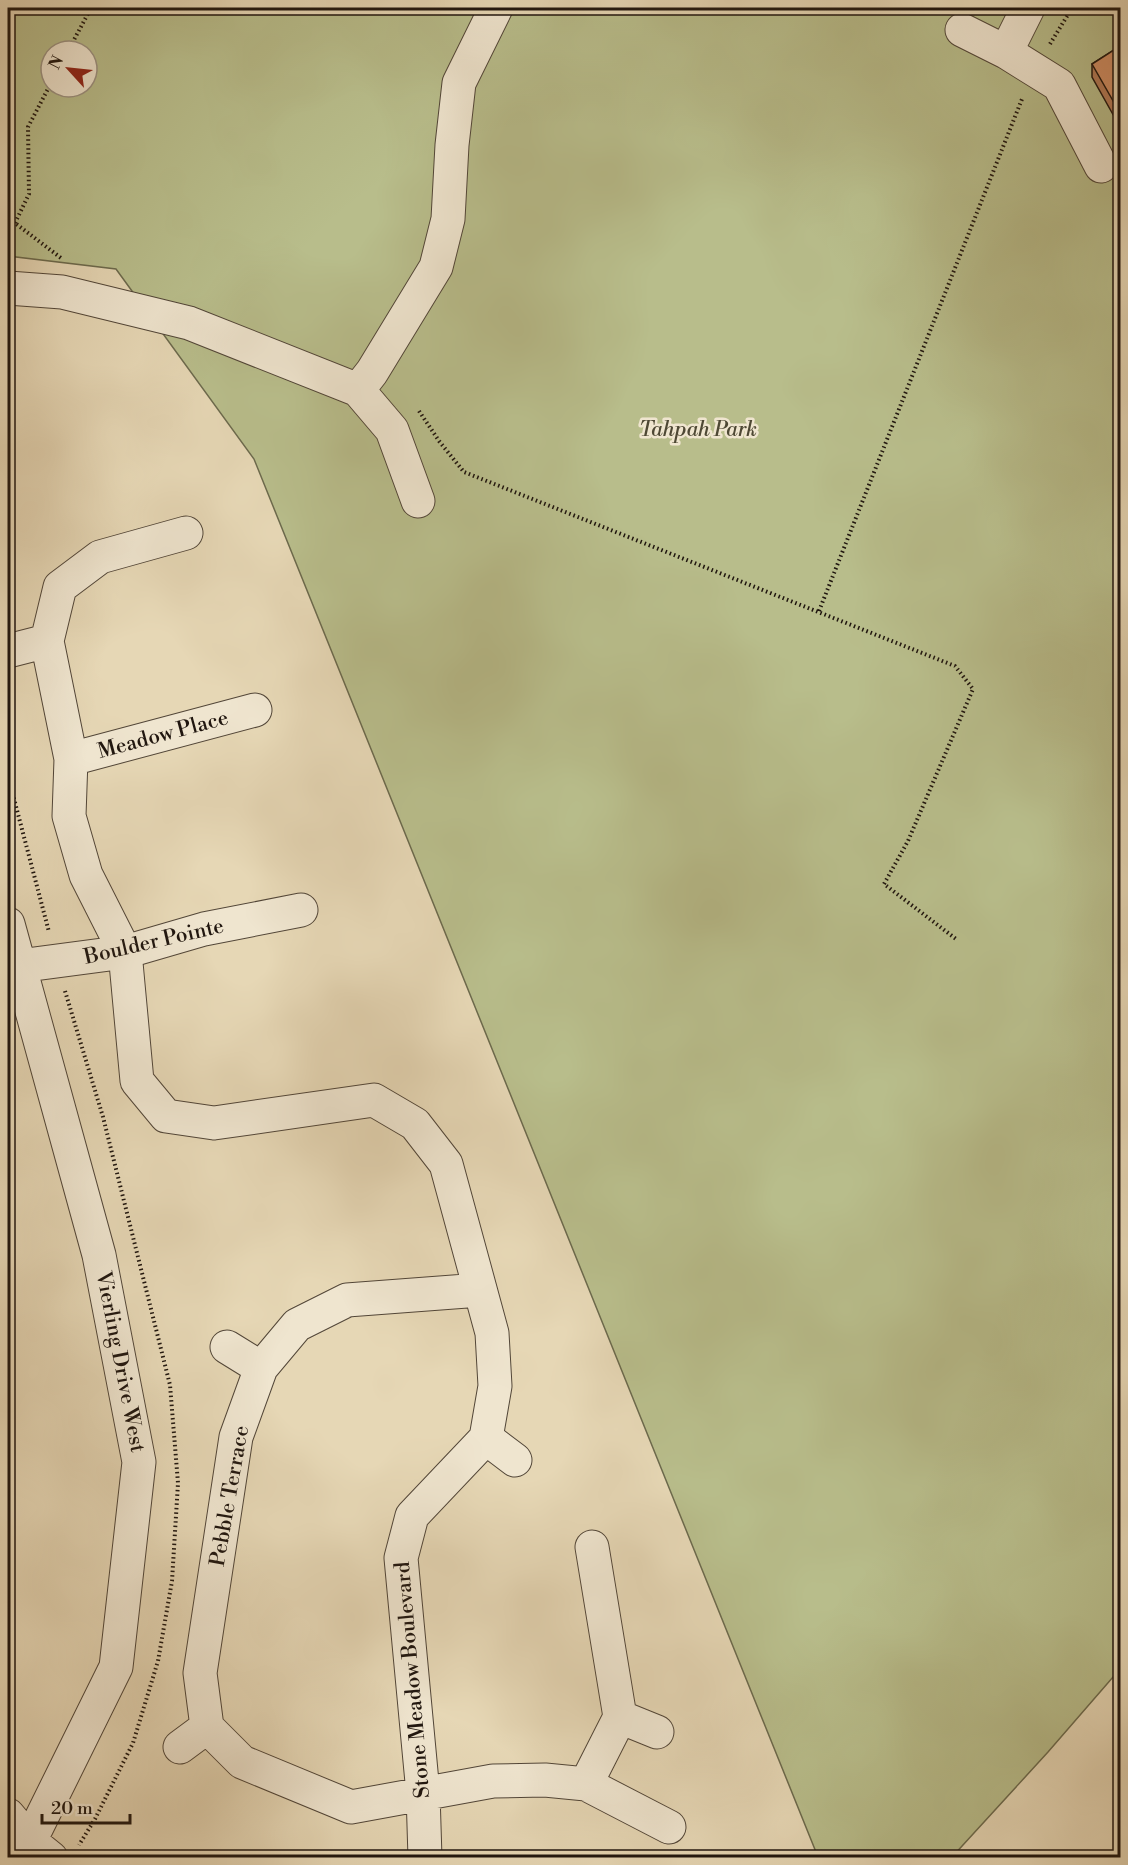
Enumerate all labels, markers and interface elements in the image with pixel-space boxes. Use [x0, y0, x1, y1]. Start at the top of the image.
north arrow [39, 39, 99, 99]
text: N [45, 52, 68, 73]
park label: Tahpah Park [639, 417, 757, 443]
street label: Meadow Place [95, 705, 231, 765]
street label: Boulder Pointe [81, 913, 226, 971]
street label: Vierling Drive West [90, 1268, 150, 1455]
street label: Pebble Terrace [205, 1424, 255, 1568]
street label: Stone Meadow Boulevard [390, 1560, 436, 1799]
scale bar [42, 1787, 130, 1825]
text: 20 m [51, 1797, 93, 1820]

